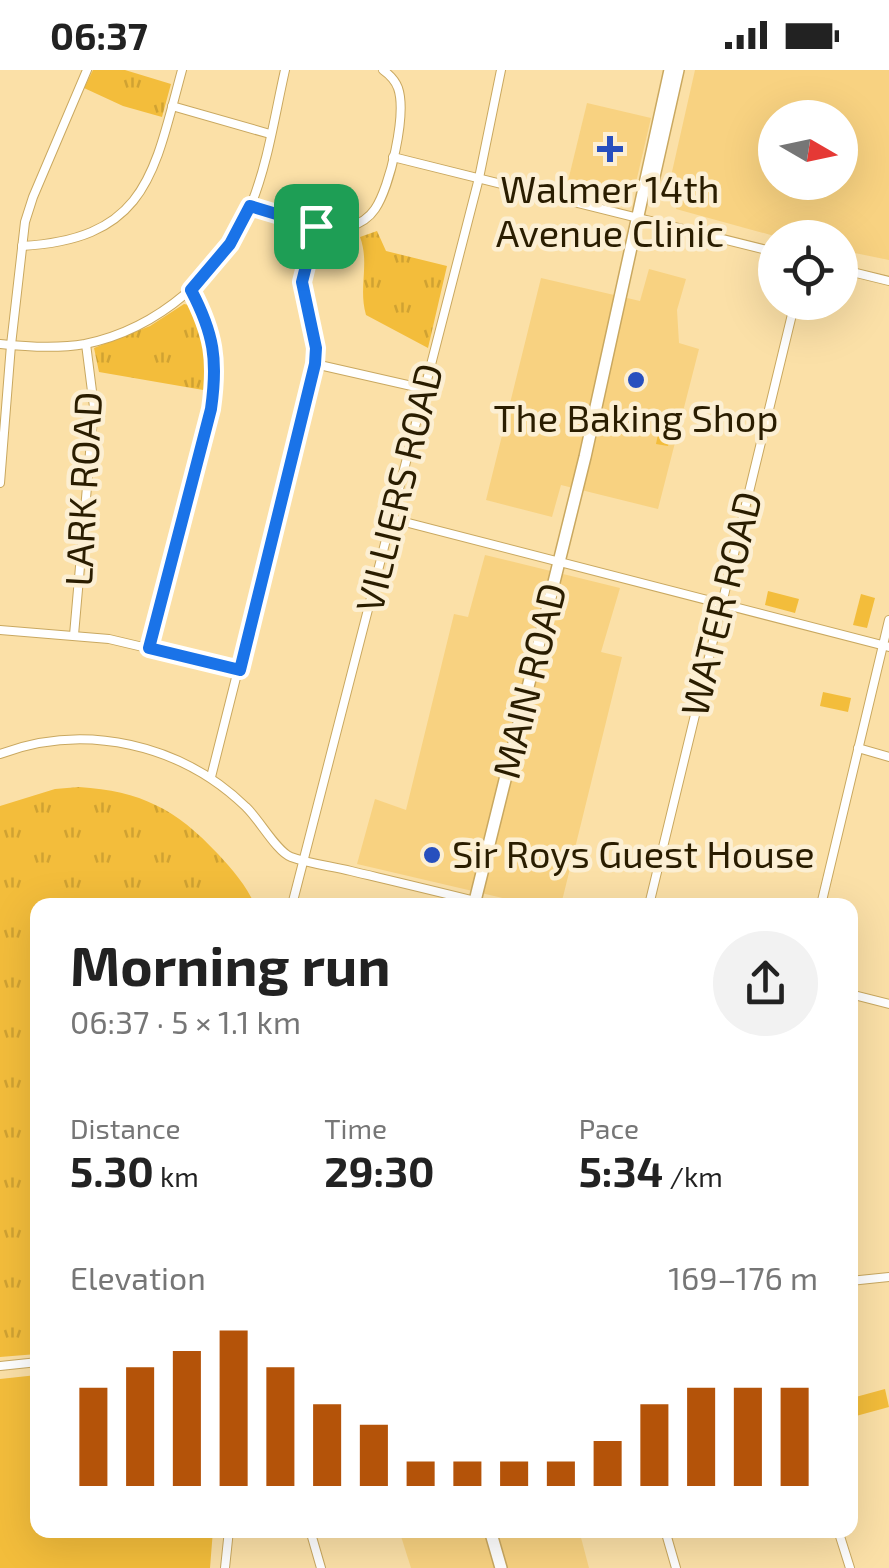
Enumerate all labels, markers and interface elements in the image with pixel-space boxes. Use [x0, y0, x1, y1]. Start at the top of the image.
text: 06:37 [50, 12, 148, 58]
north arrow [758, 100, 858, 200]
map controls [758, 100, 858, 320]
marker: Walmer 14th Avenue Clinic [597, 136, 623, 162]
place label: Walmer 14th Avenue Clinic [496, 165, 724, 255]
pin [274, 184, 359, 269]
icon: arrive [289, 199, 344, 254]
button: locate [758, 220, 858, 320]
street label: VILLIERS ROAD [345, 359, 451, 616]
marker: The Baking Shop [625, 369, 647, 391]
street label: LARK ROAD [54, 390, 110, 587]
place label: The Baking Shop [493, 394, 779, 440]
street label: WATER ROAD [670, 487, 770, 720]
street label: MAIN ROAD [482, 578, 575, 783]
place label: Sir Roys Guest House [452, 830, 815, 876]
marker: Sir Roys Guest House [421, 844, 443, 866]
text: Morning run [70, 931, 391, 997]
button: share [713, 931, 818, 1036]
text: 06:37 · 5 × 1.1 km [70, 1002, 301, 1040]
text: Distance [70, 1111, 181, 1145]
text: Time [324, 1111, 387, 1145]
text: Pace [579, 1111, 639, 1145]
text: 5.30 [70, 1145, 154, 1195]
text: 29:30 [324, 1145, 435, 1195]
text: 5:34 [579, 1145, 663, 1195]
text: km [154, 1159, 199, 1193]
text: /km [663, 1159, 723, 1193]
text: Elevation [70, 1258, 206, 1296]
text: 169–176 m [668, 1258, 818, 1296]

